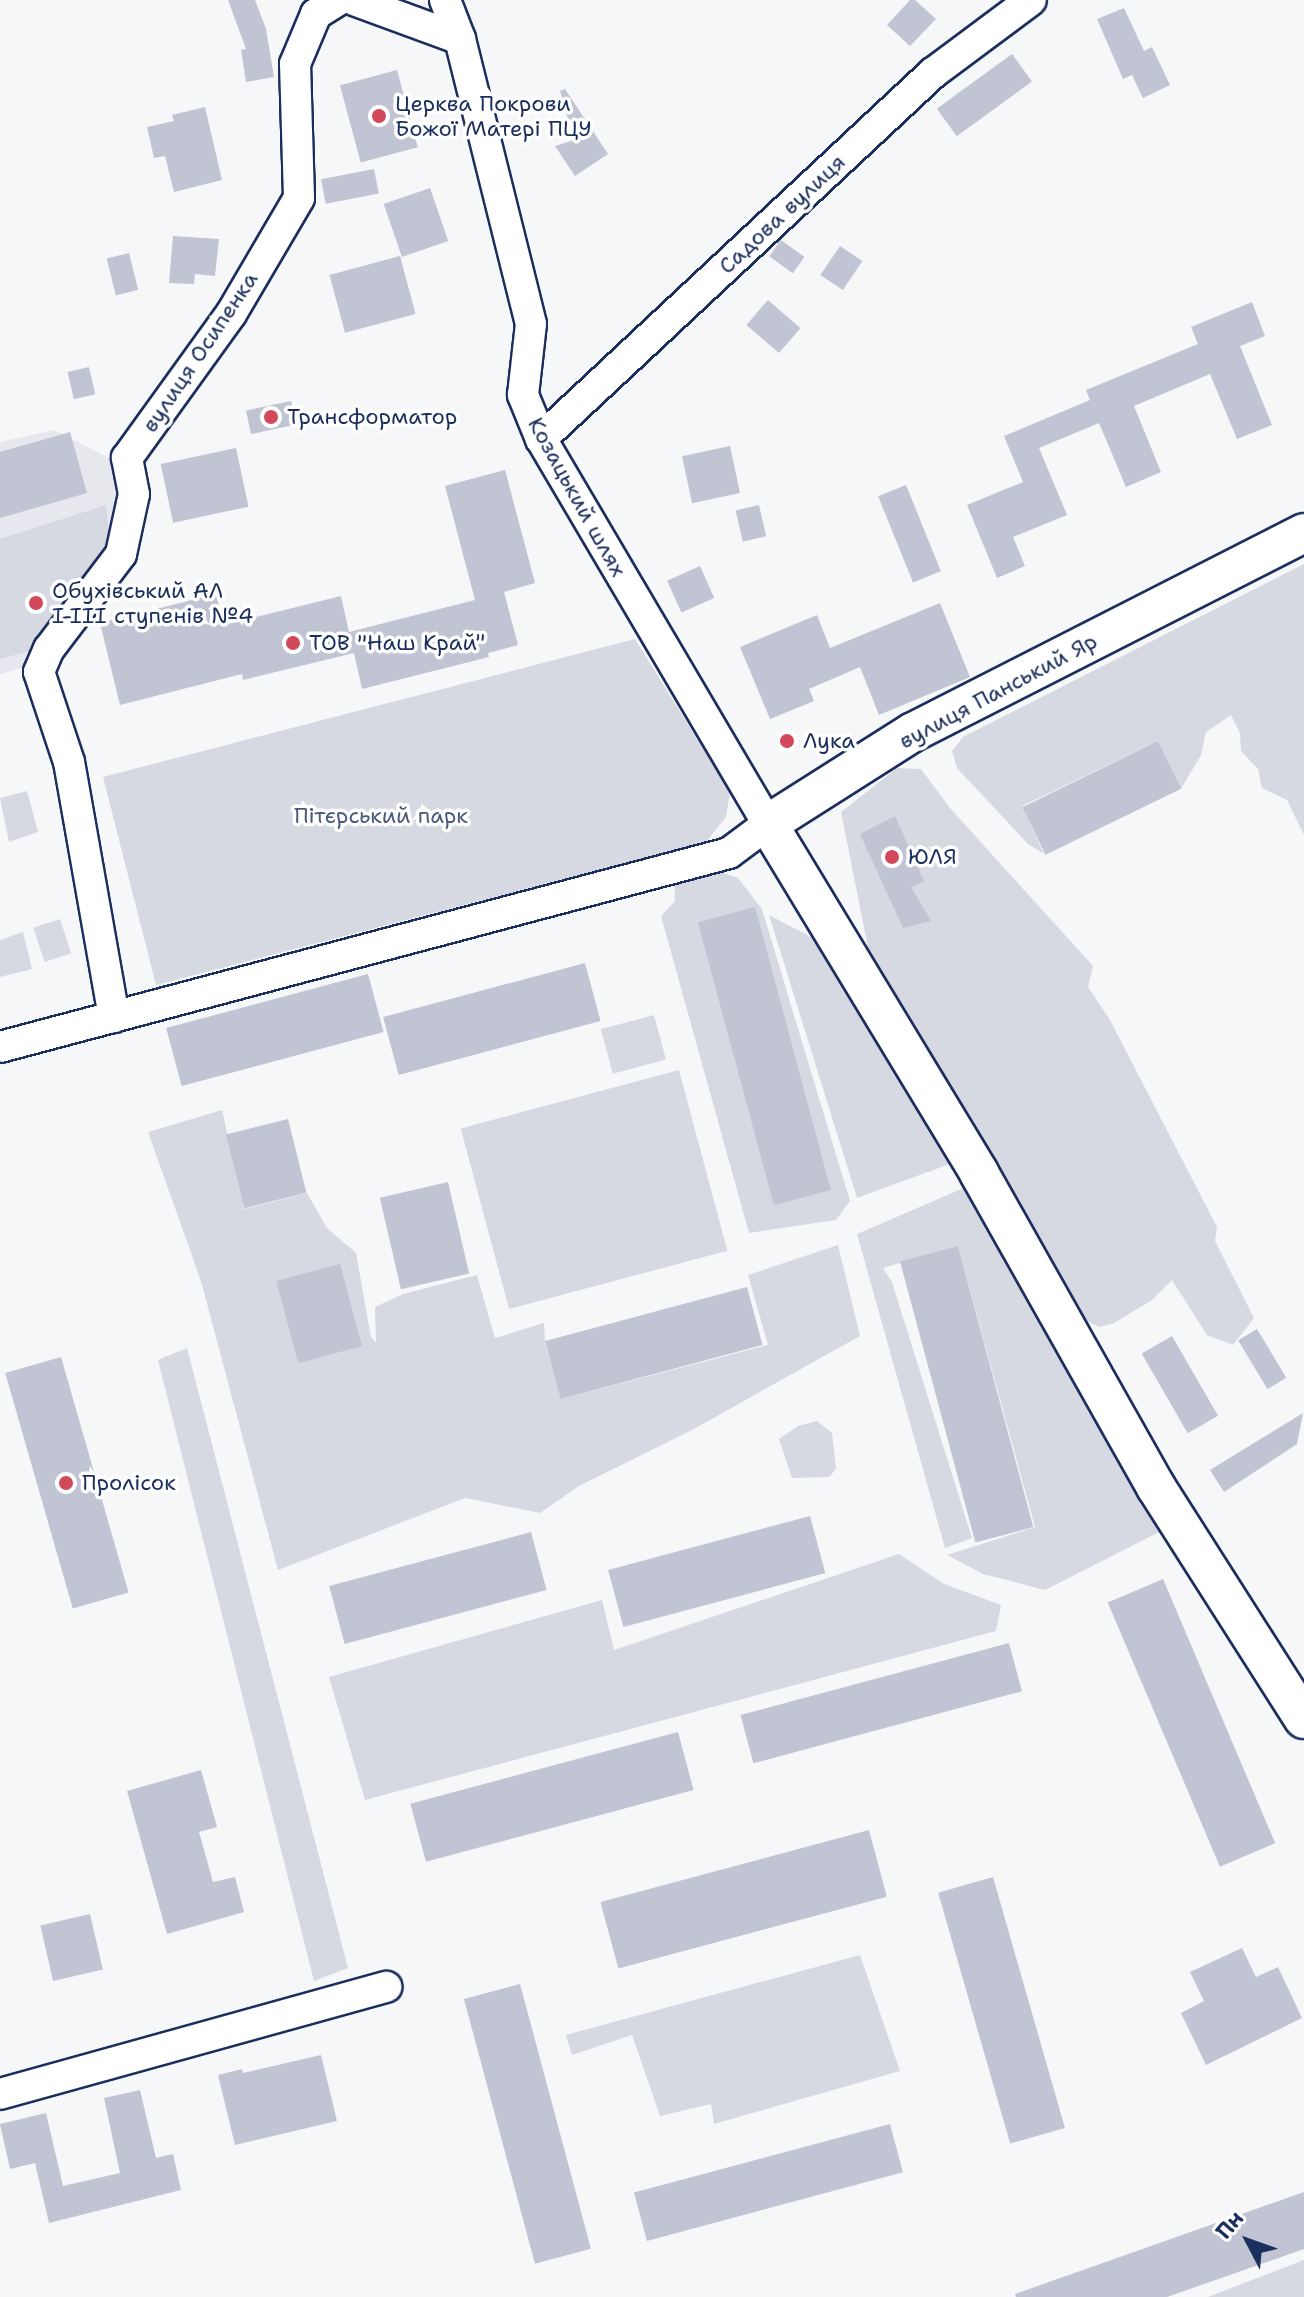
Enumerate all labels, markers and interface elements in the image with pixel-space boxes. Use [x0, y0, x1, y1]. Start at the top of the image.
place label: Церква Покрови Божої Матері ПЦУ [395, 90, 592, 142]
marker: Церква Покрови Божої Матері ПЦУ [370, 107, 388, 125]
street label: Садова вулиця [713, 149, 851, 279]
street label: вулиця Осипенка [137, 267, 263, 437]
place label: Трансформатор [287, 404, 457, 430]
marker: Трансформатор [262, 408, 280, 426]
street label: Козацький шлях [522, 413, 632, 581]
place label: Обухівський АЛ І-ІІІ ступенів №4 [52, 577, 253, 628]
marker: Обухівський АЛ І-ІІІ ступенів №4 [27, 594, 45, 612]
street label: вулиця Панський Яр [895, 628, 1101, 754]
place label: ТОВ "Наш Край" [309, 630, 485, 656]
marker: ТОВ "Наш Край" [284, 634, 302, 652]
place label: Лука [803, 728, 855, 754]
marker: Лука [778, 732, 796, 750]
park label: Пітєрський парк [294, 803, 468, 829]
place label: ЮЛЯ [908, 844, 957, 870]
marker: ЮЛЯ [883, 848, 901, 866]
place label: Пролісок [82, 1470, 176, 1496]
marker: Пролісок [57, 1474, 75, 1492]
north arrow [1208, 2201, 1288, 2281]
text: Пн [1209, 2204, 1250, 2245]

